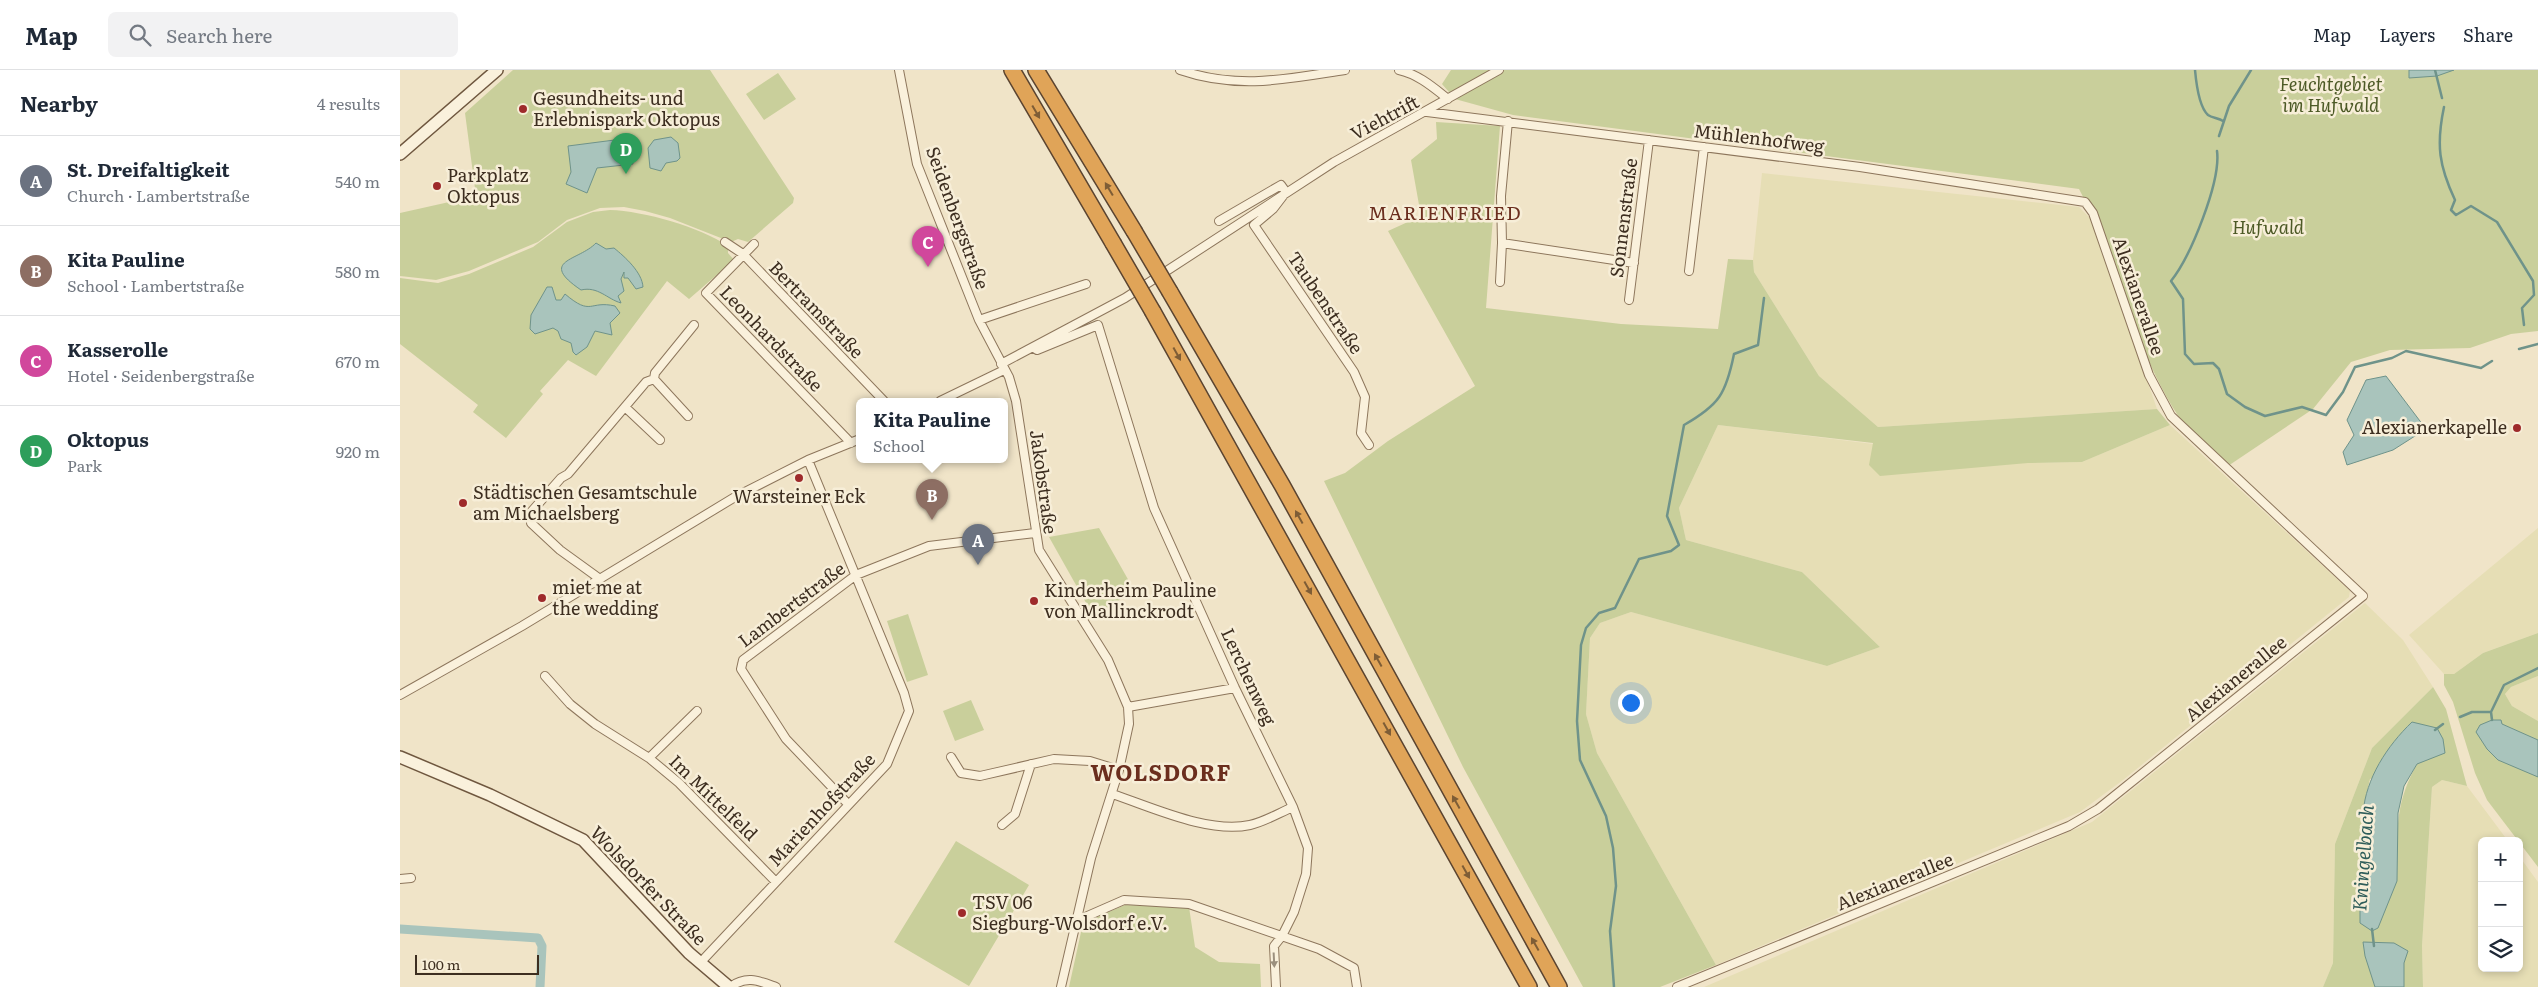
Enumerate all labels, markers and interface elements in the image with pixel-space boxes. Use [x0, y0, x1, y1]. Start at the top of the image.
search box [108, 12, 458, 57]
text: Map [25, 17, 78, 52]
icon: search [126, 21, 154, 49]
text: Search here [166, 21, 272, 49]
text: Map [2313, 21, 2351, 48]
text: Layers [2379, 21, 2435, 48]
text: Share [2463, 21, 2513, 48]
park label: Feuchtgebiet im Hufwald [2279, 70, 2383, 118]
place label: Gesundheits- und Erlebnispark Oktopus [533, 84, 720, 132]
text: Nearby [20, 87, 98, 118]
street label: Viehtrift [1345, 87, 1424, 146]
text: 4 results [317, 91, 380, 115]
marker: Gesundheits- und Erlebnispark Oktopus [517, 103, 529, 115]
one-way arrow [1032, 105, 1041, 119]
street label: Mühlenhofweg [1692, 116, 1827, 159]
pin: D [610, 133, 642, 174]
street label: Seidenbergstraße [920, 142, 997, 293]
text: St. Dreifaltigkeit [67, 155, 230, 183]
street label: Sonnenstraße [1602, 157, 1643, 279]
place label: Parkplatz Oktopus [447, 161, 529, 209]
text: A [30, 169, 42, 193]
text: 540 m [335, 169, 380, 193]
marker: Parkplatz Oktopus [431, 180, 443, 192]
text: Church · Lambertstraße [67, 183, 250, 207]
one-way arrow [1104, 183, 1113, 196]
district label: MARIENFRIED [1368, 198, 1522, 226]
park label: Hufwald [2232, 213, 2305, 240]
pin: C [912, 226, 944, 267]
street label: Alexianerallee [2106, 233, 2172, 358]
text: Kita Pauline [67, 245, 185, 273]
street label: Taubenstraße [1282, 245, 1371, 359]
street label: Bertramstraße [763, 254, 871, 364]
text: B [30, 259, 42, 283]
text: 580 m [335, 259, 380, 283]
text: School · Lambertstraße [67, 273, 244, 297]
street label: Leonhardstraße [714, 279, 830, 397]
text: Kasserolle [67, 335, 168, 363]
one-way arrow [1173, 347, 1181, 362]
text: C [30, 349, 42, 373]
text: 670 m [335, 349, 380, 373]
text: Hotel · Seidenbergstraße [67, 363, 255, 387]
popup [856, 398, 1008, 463]
text: Kita Pauline [873, 405, 991, 433]
place label: Alexianerkapelle [2362, 413, 2507, 440]
marker: Alexianerkapelle [2511, 422, 2523, 434]
text: Oktopus [67, 425, 149, 453]
street label: Jakobstraße [1024, 428, 1065, 536]
text: School [873, 433, 925, 457]
text: D [30, 439, 42, 463]
text: 920 m [336, 439, 380, 463]
text: Park [67, 453, 102, 477]
marker: Warsteiner Eck [793, 472, 805, 484]
place label: Städtischen Gesamtschule am Michaelsberg [473, 478, 697, 526]
pin: B [916, 479, 948, 520]
place label: Warsteiner Eck [733, 482, 866, 509]
marker: Städtischen Gesamtschule am Michaelsberg [457, 497, 469, 509]
one-way arrow [1295, 511, 1304, 524]
pin: A [962, 524, 994, 565]
street label: Lambertstraße [732, 555, 850, 653]
place label: miet me at the wedding [552, 573, 659, 621]
place label: Kinderheim Pauline von Mallinckrodt [1044, 576, 1216, 624]
one-way arrow [1303, 581, 1312, 594]
marker: miet me at the wedding [536, 592, 548, 604]
marker: Kinderheim Pauline von Mallinckrodt [1028, 595, 1040, 607]
street label: Lerchenweg [1215, 623, 1284, 730]
street label: Alexianerallee [2178, 628, 2292, 727]
one-way arrow [1374, 652, 1382, 667]
your location [1618, 690, 1644, 716]
one-way arrow [1383, 722, 1391, 737]
street label: Marienhofstraße [761, 746, 881, 872]
street label: Im Mittelfeld [664, 748, 764, 846]
district label: WOLSDORF [1090, 755, 1232, 788]
one-way arrow [1452, 795, 1461, 809]
water label: Kningelbach [2344, 804, 2380, 912]
street label: Wolsdorfer Straße [585, 819, 713, 951]
map controls [2478, 837, 2523, 972]
button: + [2478, 837, 2523, 882]
street label: Alexianerallee [1832, 845, 1957, 916]
one-way arrow [1461, 865, 1470, 878]
button: − [2478, 882, 2523, 927]
place label: TSV 06 Siegburg-Wolsdorf e.V. [972, 888, 1168, 936]
marker: TSV 06 Siegburg-Wolsdorf e.V. [956, 907, 968, 919]
button: layers [2478, 927, 2523, 972]
one-way arrow [1531, 937, 1539, 952]
scale bar [415, 952, 539, 975]
one-way arrow [1270, 953, 1278, 969]
text: 100 m [422, 954, 460, 974]

